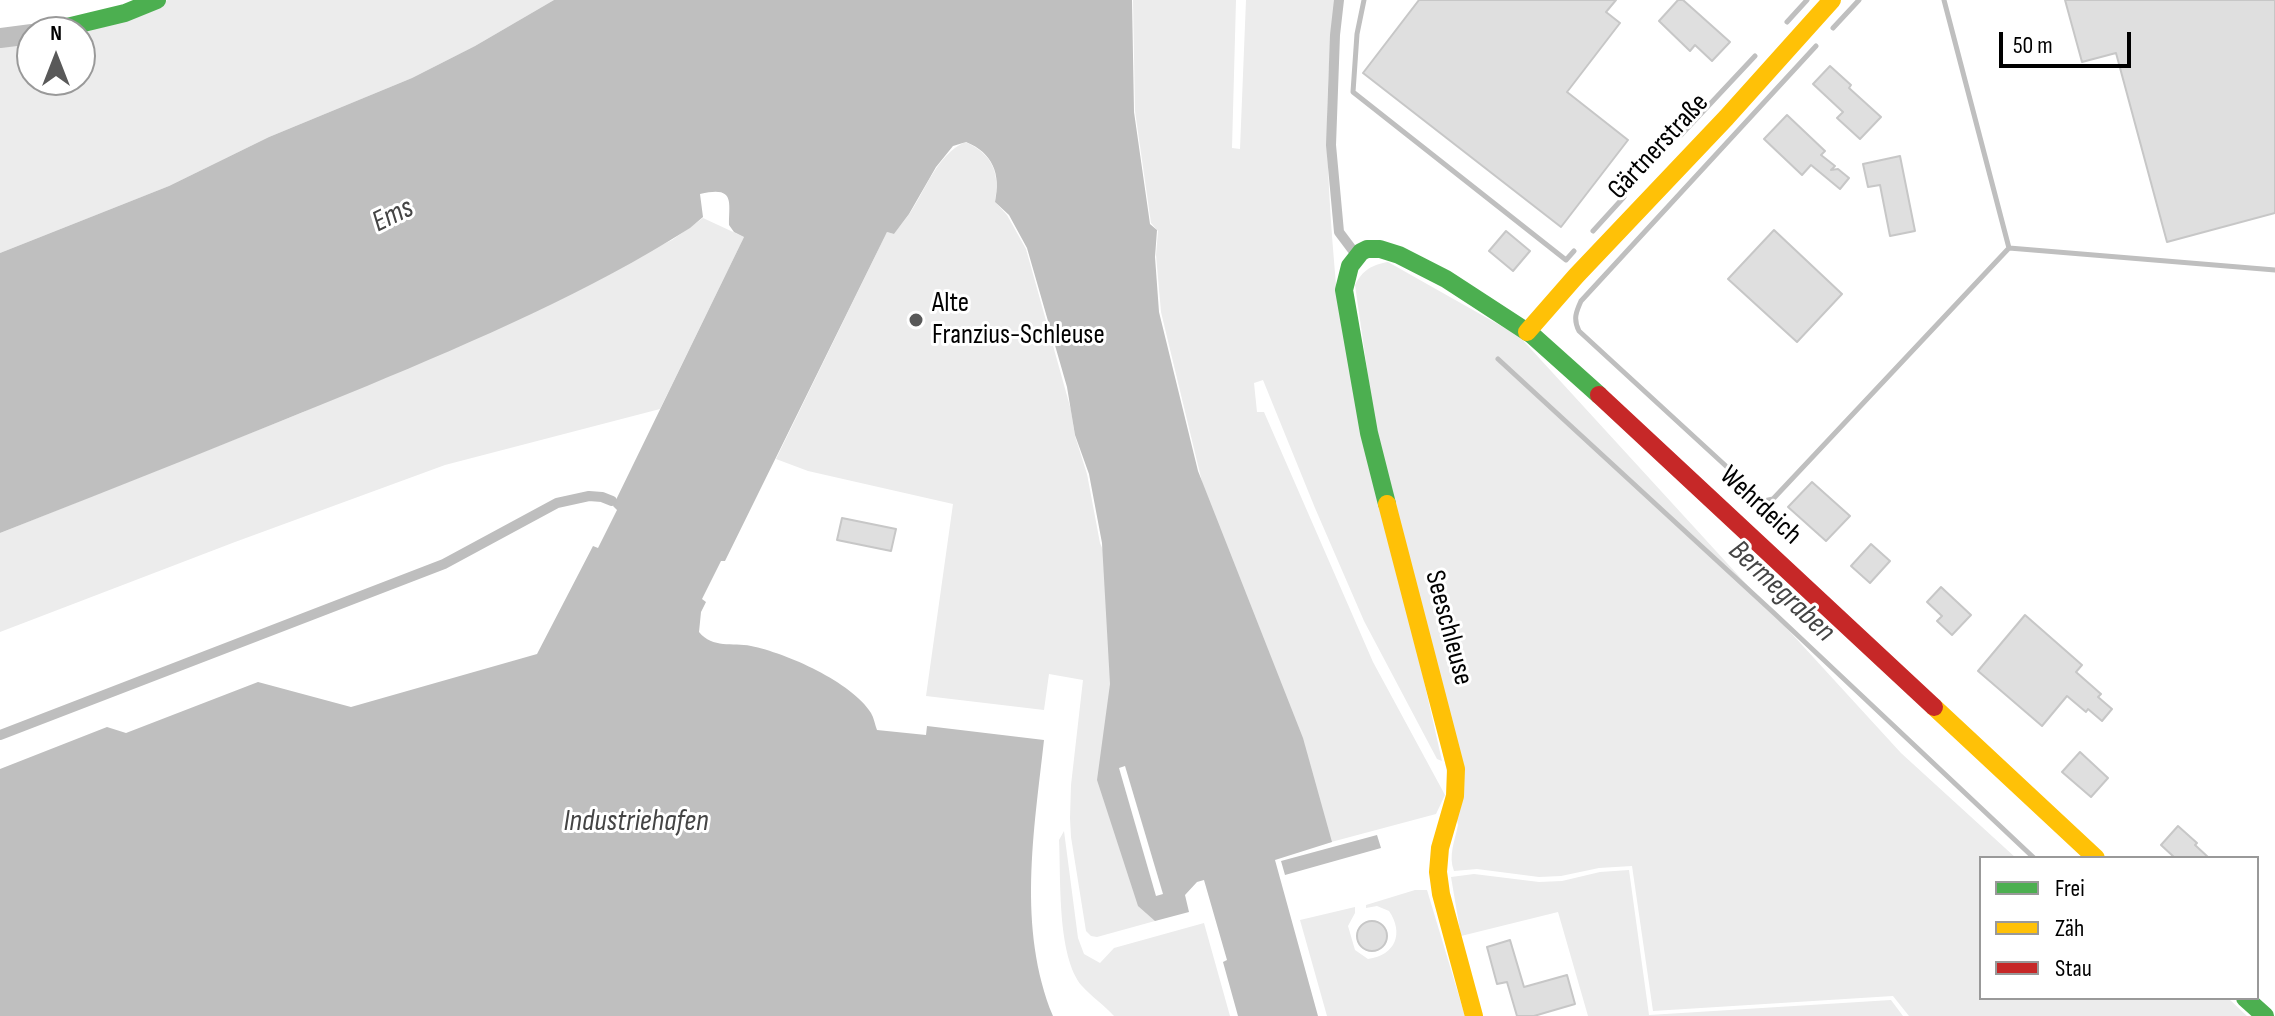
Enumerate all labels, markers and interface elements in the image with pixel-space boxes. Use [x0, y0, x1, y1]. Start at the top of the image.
north arrow [16, 16, 96, 96]
scale bar [2003, 16, 2135, 66]
text: N [50, 20, 62, 47]
text: 50 m [2013, 31, 2053, 60]
street label: Gärtnerstraße [1602, 87, 1716, 207]
water label: Ems [366, 191, 420, 241]
place label: Alte Franzius-Schleuse [932, 287, 1105, 353]
marker: Alte Franzius-Schleuse [907, 311, 925, 329]
street label: Wehrdeich [1712, 460, 1808, 552]
water label: Bermegraben [1720, 534, 1842, 650]
street label: Seeschleuse [1417, 567, 1479, 689]
water label: Industriehafen [563, 804, 709, 840]
legend [1979, 856, 2259, 1000]
text: Frei [2055, 874, 2085, 903]
text: Zäh [2055, 914, 2084, 943]
text: Stau [2055, 954, 2092, 983]

